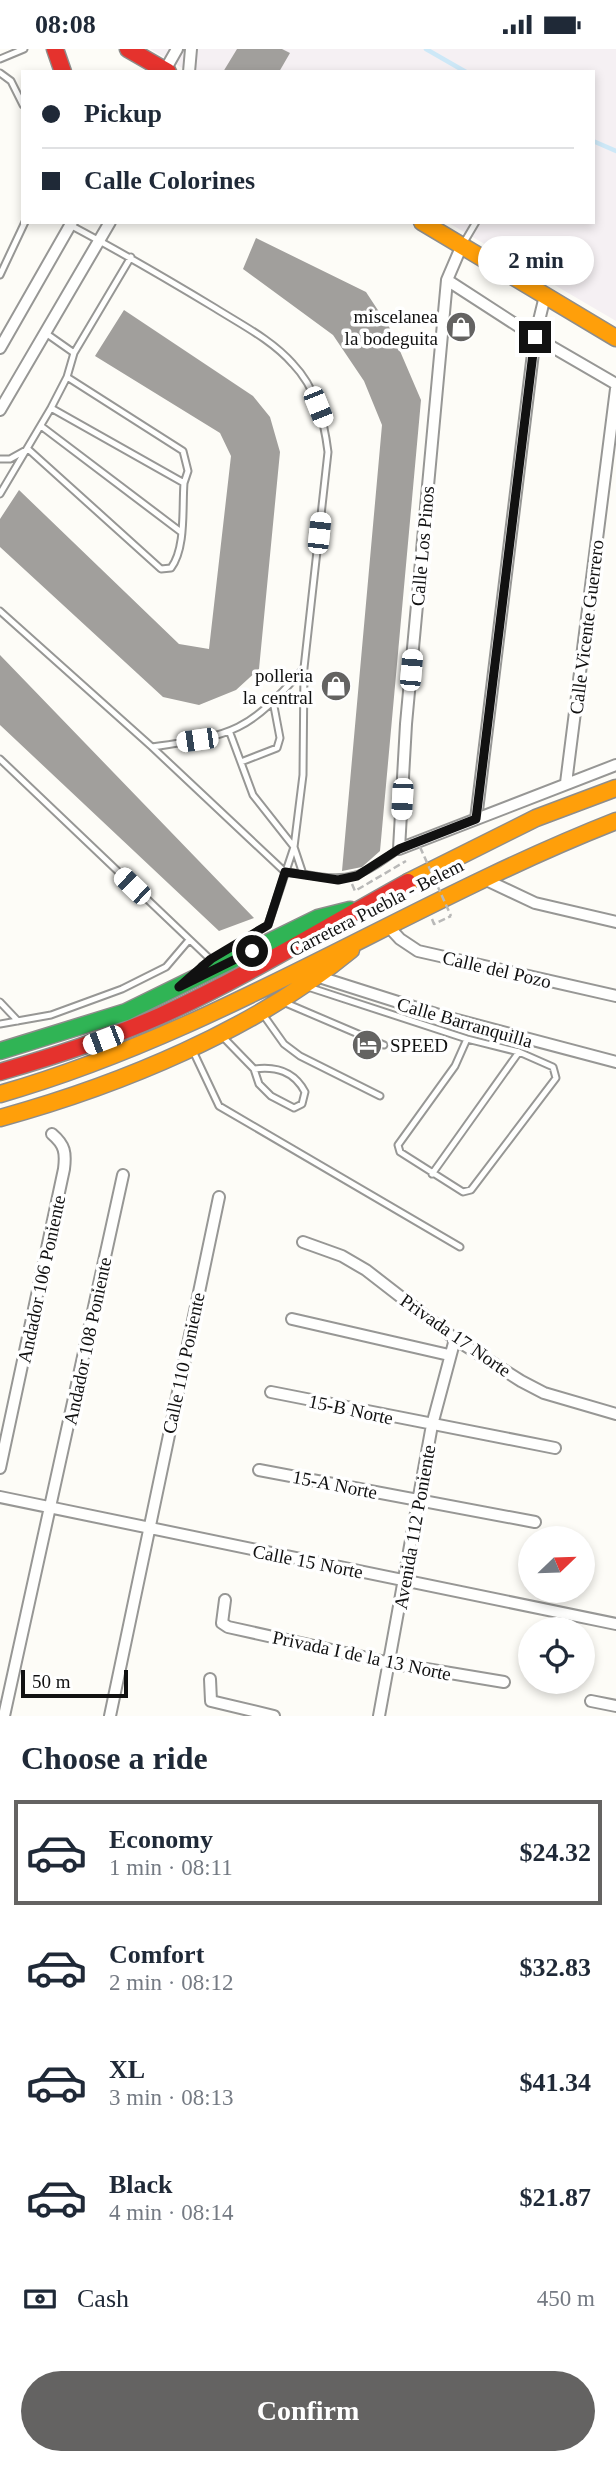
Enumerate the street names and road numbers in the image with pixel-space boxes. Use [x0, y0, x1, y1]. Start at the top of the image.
street label: Calle Los Pinos [407, 485, 438, 607]
street label: Calle Vicente Guerrero [565, 539, 608, 716]
street label: Carretera Puebla - Belem [286, 854, 467, 961]
street label: Calle del Pozo [441, 947, 553, 992]
street label: Calle Barranquilla [395, 993, 535, 1052]
street label: Andador 106 Poniente [13, 1193, 70, 1365]
street label: Andador 108 Poniente [59, 1255, 116, 1427]
street label: Privada 17 Norte [397, 1290, 515, 1381]
street label: Calle 110 Poniente [158, 1291, 209, 1436]
street label: 15-B Norte [307, 1390, 395, 1429]
street label: Avenida 112 Poniente [390, 1443, 439, 1611]
street label: 15-A Norte [291, 1466, 379, 1503]
street label: Calle 15 Norte [251, 1541, 365, 1582]
street label: Privada I de la 13 Norte [271, 1626, 453, 1685]

